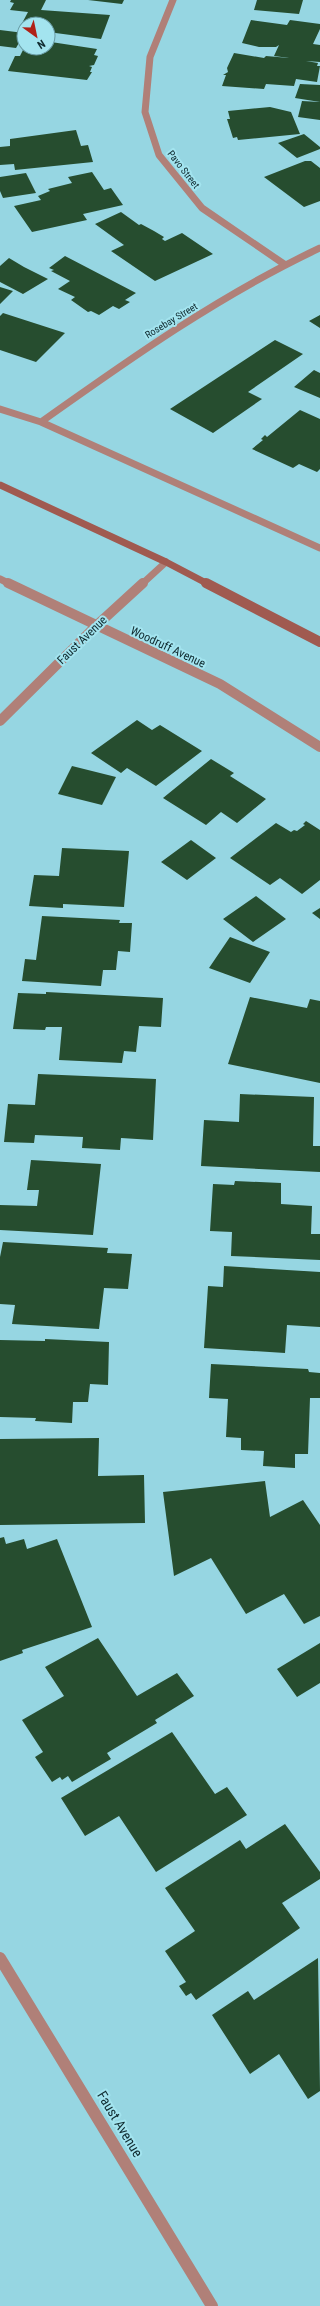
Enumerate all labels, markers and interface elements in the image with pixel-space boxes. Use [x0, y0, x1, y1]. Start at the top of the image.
north arrow [16, 16, 56, 56]
text: N [35, 37, 48, 51]
street label: Pavo Street [165, 148, 202, 191]
street label: Rosebay Street [143, 300, 199, 340]
street label: Faust Avenue [54, 613, 110, 667]
street label: Woodruff Avenue [128, 623, 208, 671]
street label: Faust Avenue [94, 2088, 146, 2160]

